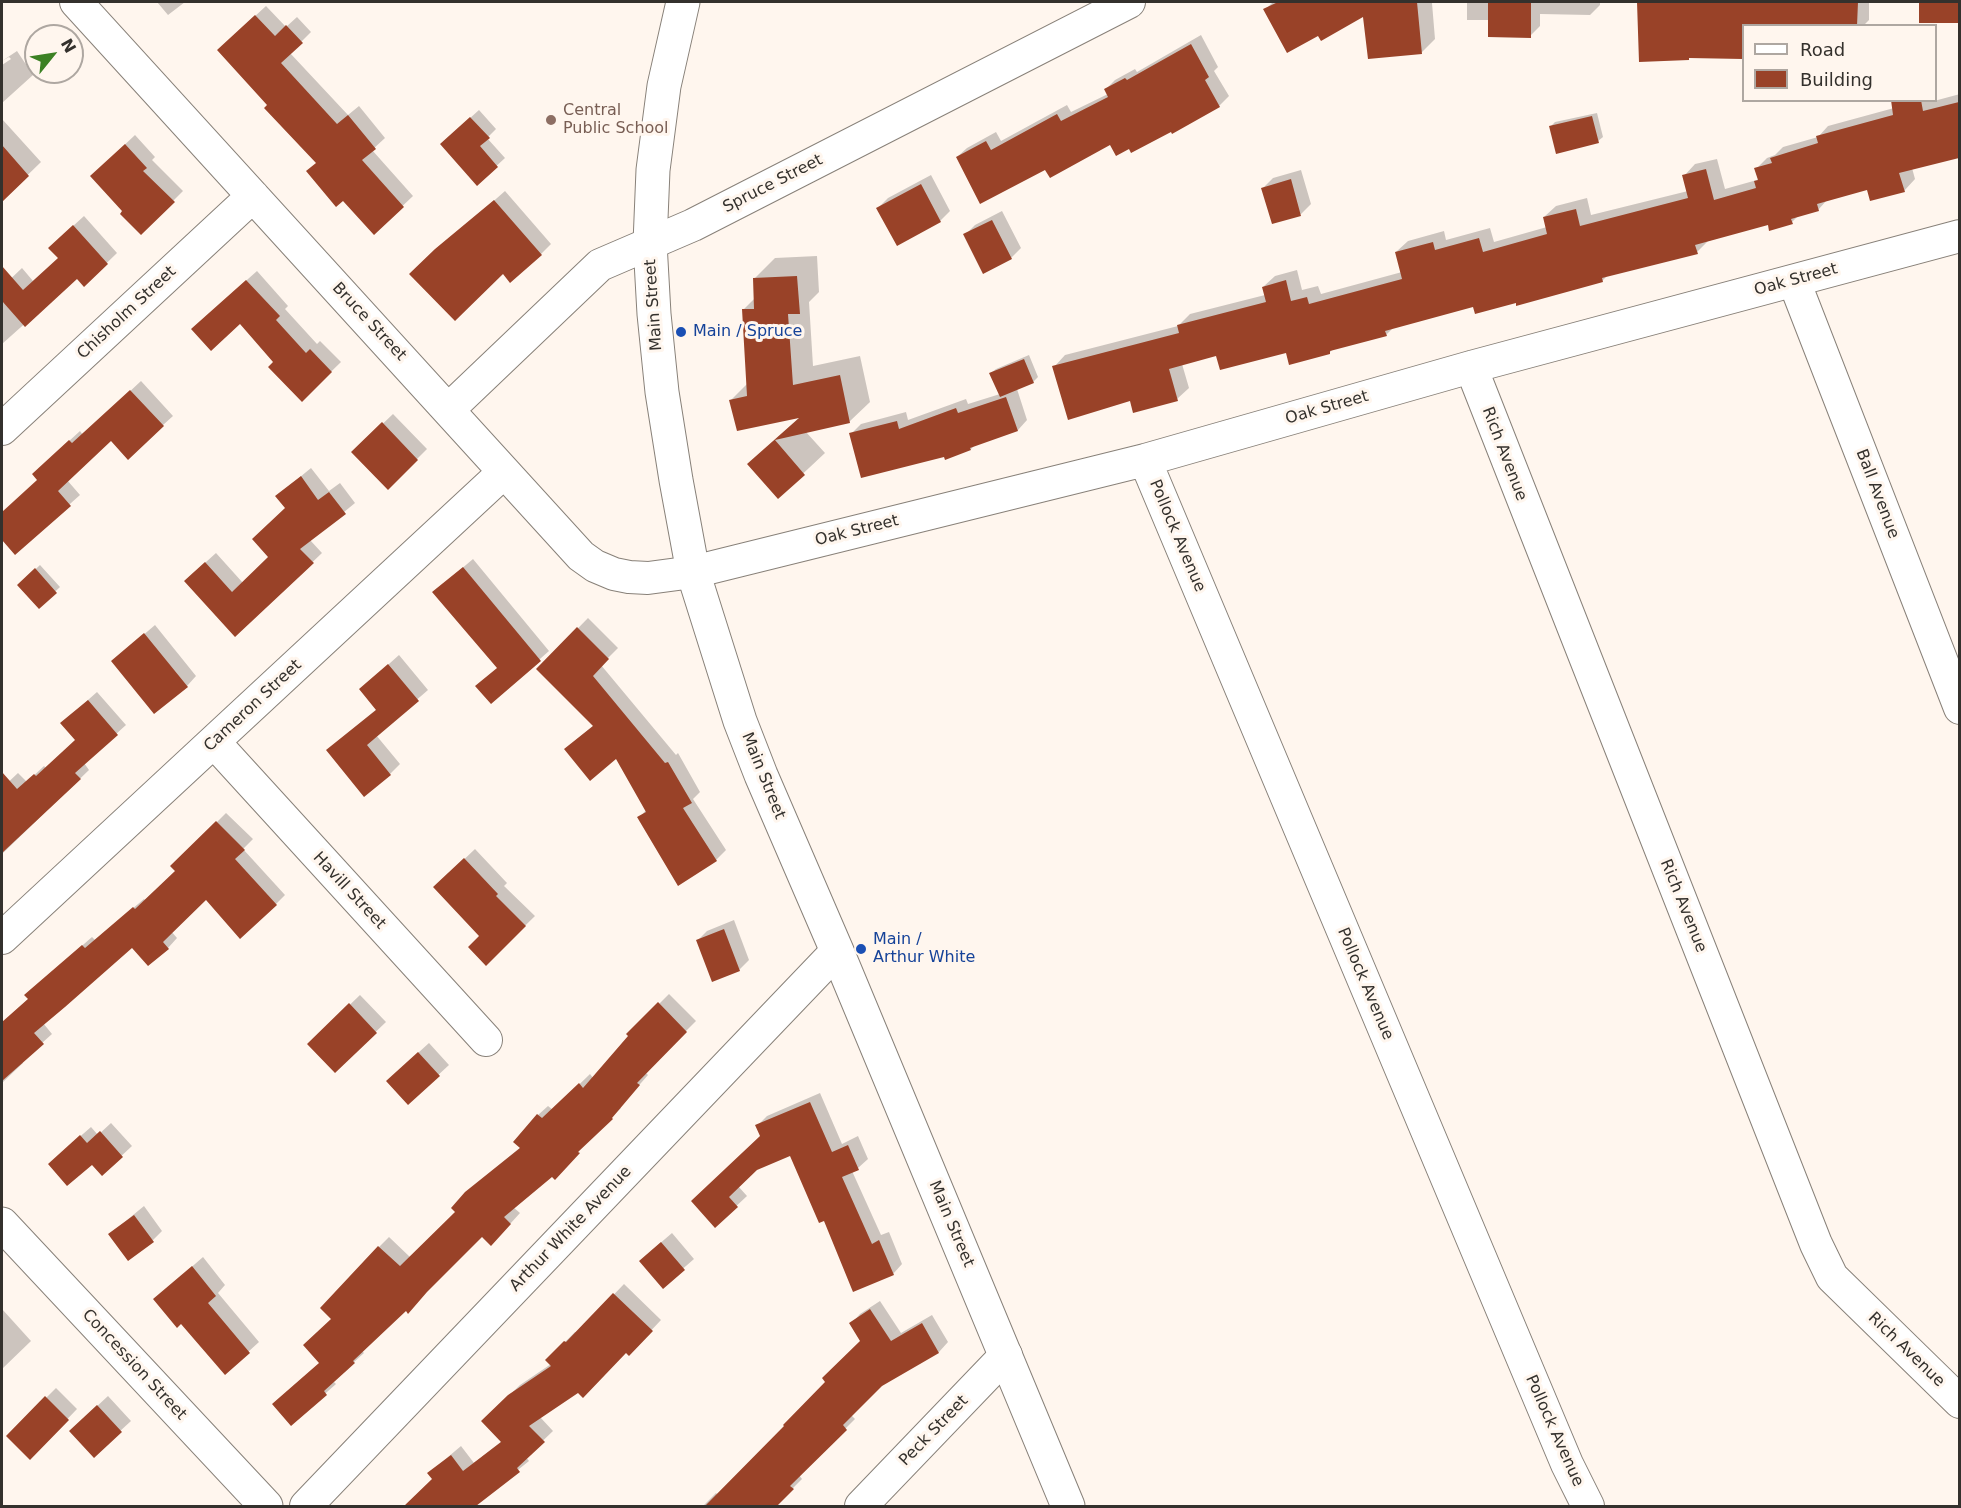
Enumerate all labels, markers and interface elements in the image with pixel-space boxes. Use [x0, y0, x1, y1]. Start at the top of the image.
north arrow [24, 24, 84, 84]
legend [1742, 24, 1937, 102]
text: N [57, 35, 80, 56]
text: Road [1800, 39, 1845, 60]
text: Building [1800, 69, 1873, 90]
place label: Central Public School [563, 101, 669, 139]
marker: Central Public School [544, 113, 558, 127]
street label: Spruce Street [720, 151, 826, 217]
street label: Main Street [641, 258, 667, 352]
street label: Oak Street [1752, 260, 1840, 300]
street label: Chisholm Street [74, 262, 180, 364]
street label: Bruce Street [328, 279, 410, 365]
place label: Main / Spruce [693, 322, 802, 342]
marker: Main / Spruce [674, 325, 688, 339]
street label: Oak Street [1283, 387, 1371, 429]
street label: Rich Avenue [1477, 404, 1531, 504]
street label: Ball Avenue [1851, 447, 1903, 541]
street label: Pollock Avenue [1145, 477, 1209, 595]
street label: Oak Street [813, 511, 901, 551]
street label: Cameron Street [200, 656, 306, 756]
street label: Main Street [737, 730, 789, 822]
street label: Havill Street [308, 848, 390, 934]
street label: Rich Avenue [1656, 856, 1710, 956]
street label: Pollock Avenue [1333, 925, 1397, 1043]
place label: Main / Arthur White [873, 930, 975, 968]
marker: Main / Arthur White [854, 942, 868, 956]
street label: Arthur White Avenue [506, 1162, 636, 1296]
street label: Main Street [924, 1178, 978, 1270]
street label: Concession Street [78, 1306, 190, 1424]
street label: Rich Avenue [1864, 1309, 1948, 1391]
street label: Pollock Avenue [1521, 1372, 1587, 1490]
street label: Peck Street [896, 1392, 972, 1470]

